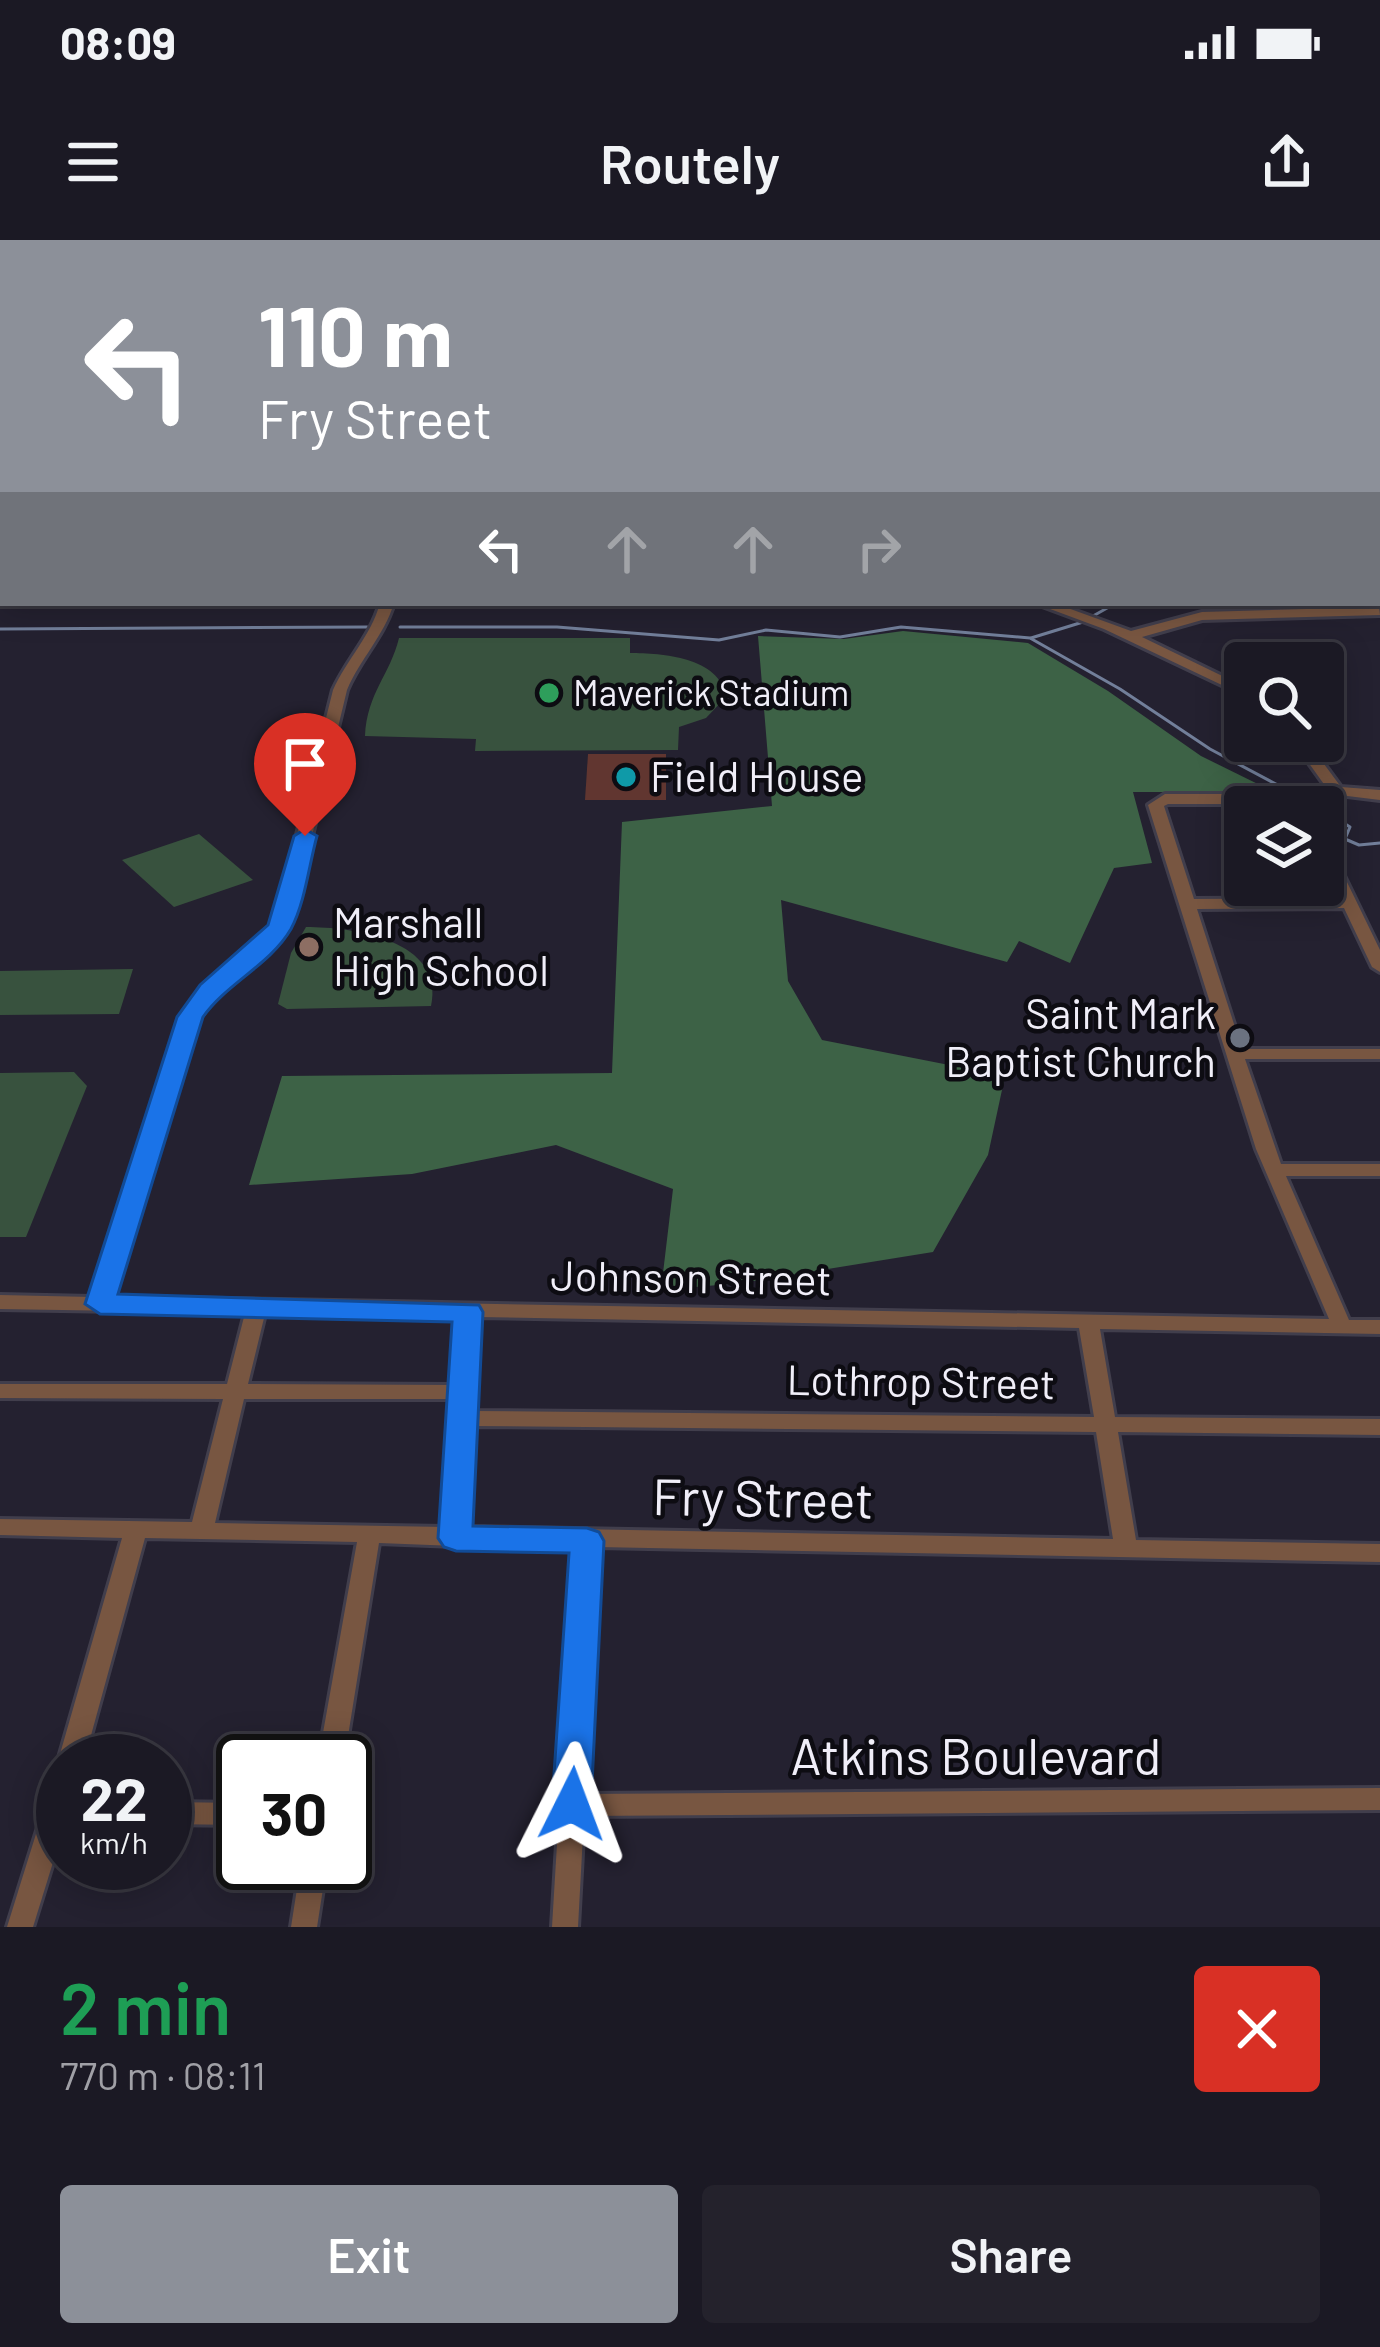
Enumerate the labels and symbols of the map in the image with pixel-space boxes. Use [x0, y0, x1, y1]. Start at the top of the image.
place label: Maverick Stadium [573, 670, 849, 713]
marker: Maverick Stadium [536, 680, 562, 706]
pin [254, 713, 356, 836]
place label: Field House [650, 750, 863, 800]
marker: Field House [613, 764, 639, 790]
place label: Marshall High School [333, 896, 549, 995]
marker: Marshall High School [296, 934, 322, 960]
place label: Saint Mark Baptist Church [945, 987, 1216, 1086]
marker: Saint Mark Baptist Church [1227, 1025, 1253, 1051]
street label: Johnson Street [550, 1249, 832, 1303]
street label: Lothrop Street [786, 1353, 1056, 1408]
street label: Fry Street [652, 1464, 874, 1529]
street label: Atkins Boulevard [791, 1724, 1161, 1785]
speed limit sign: 30 [216, 1734, 372, 1890]
position arrow [509, 1741, 635, 1867]

